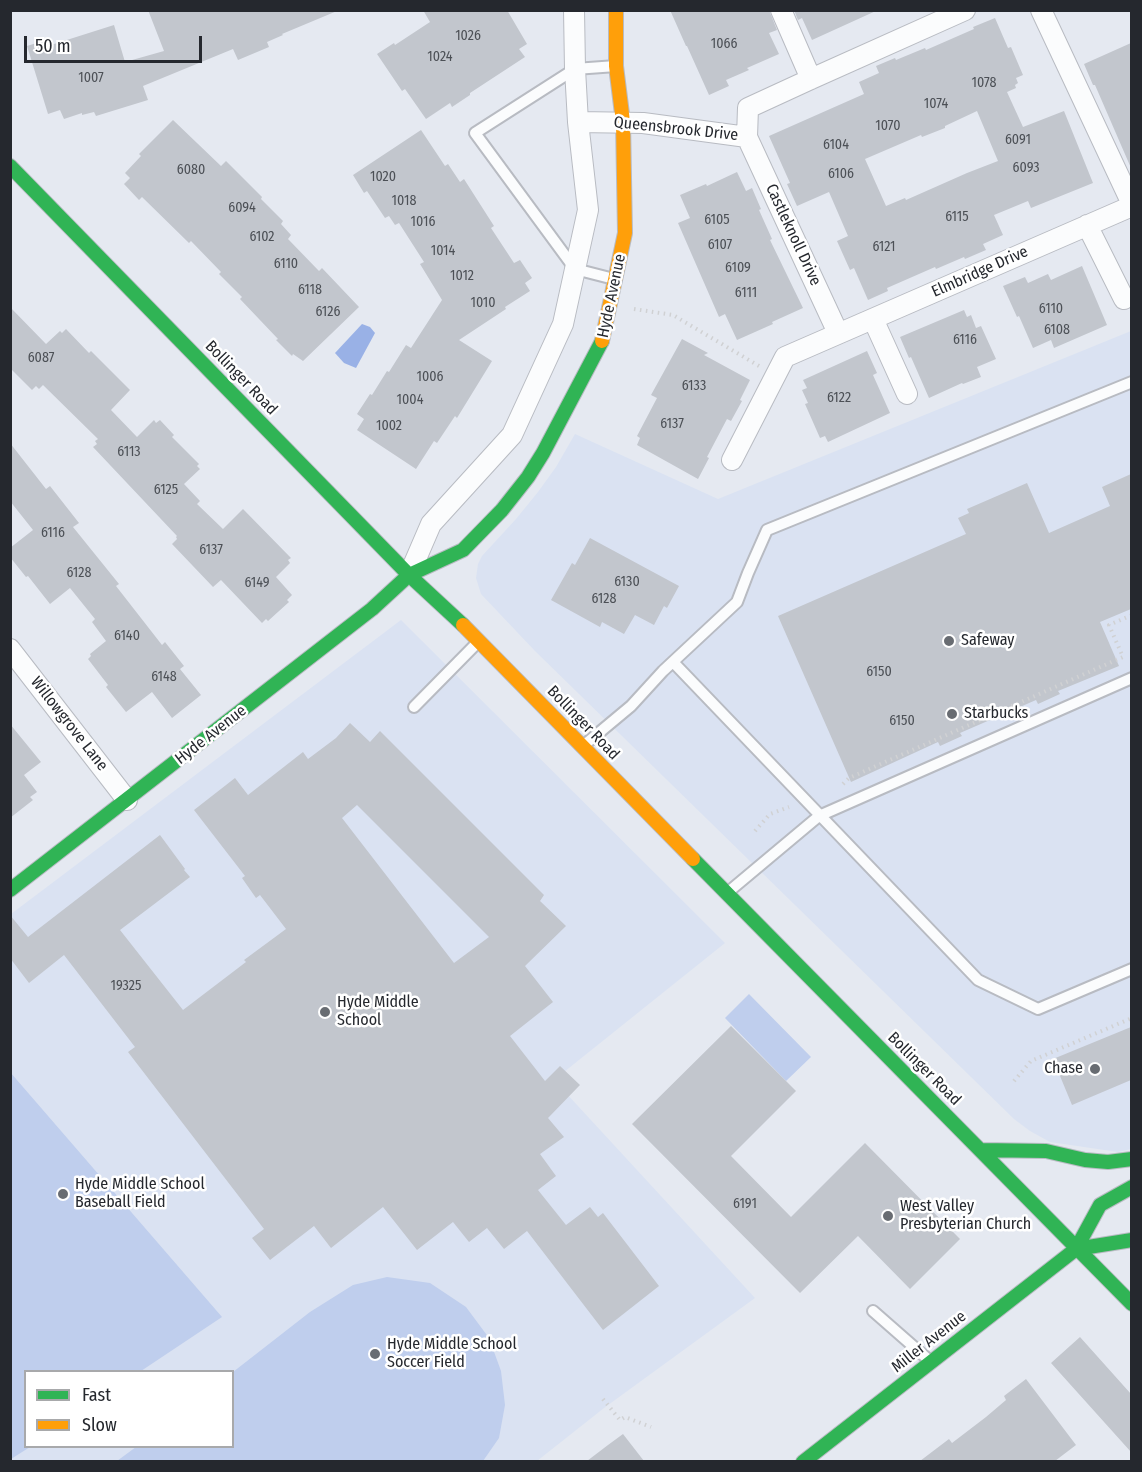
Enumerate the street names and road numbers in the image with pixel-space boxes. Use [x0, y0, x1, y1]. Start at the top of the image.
street label: Queensbrook Drive [613, 113, 739, 145]
street label: Castleknoll Drive [761, 181, 825, 289]
street label: Elmbridge Drive [929, 242, 1031, 302]
street label: Hyde Avenue [594, 252, 630, 340]
street label: Bollinger Road [201, 337, 281, 419]
street label: Willowgrove Lane [26, 673, 112, 775]
street label: Bollinger Road [543, 682, 623, 764]
street label: Hyde Avenue [172, 701, 250, 769]
street label: Bollinger Road [883, 1028, 965, 1110]
street label: Miller Avenue [888, 1307, 970, 1377]

